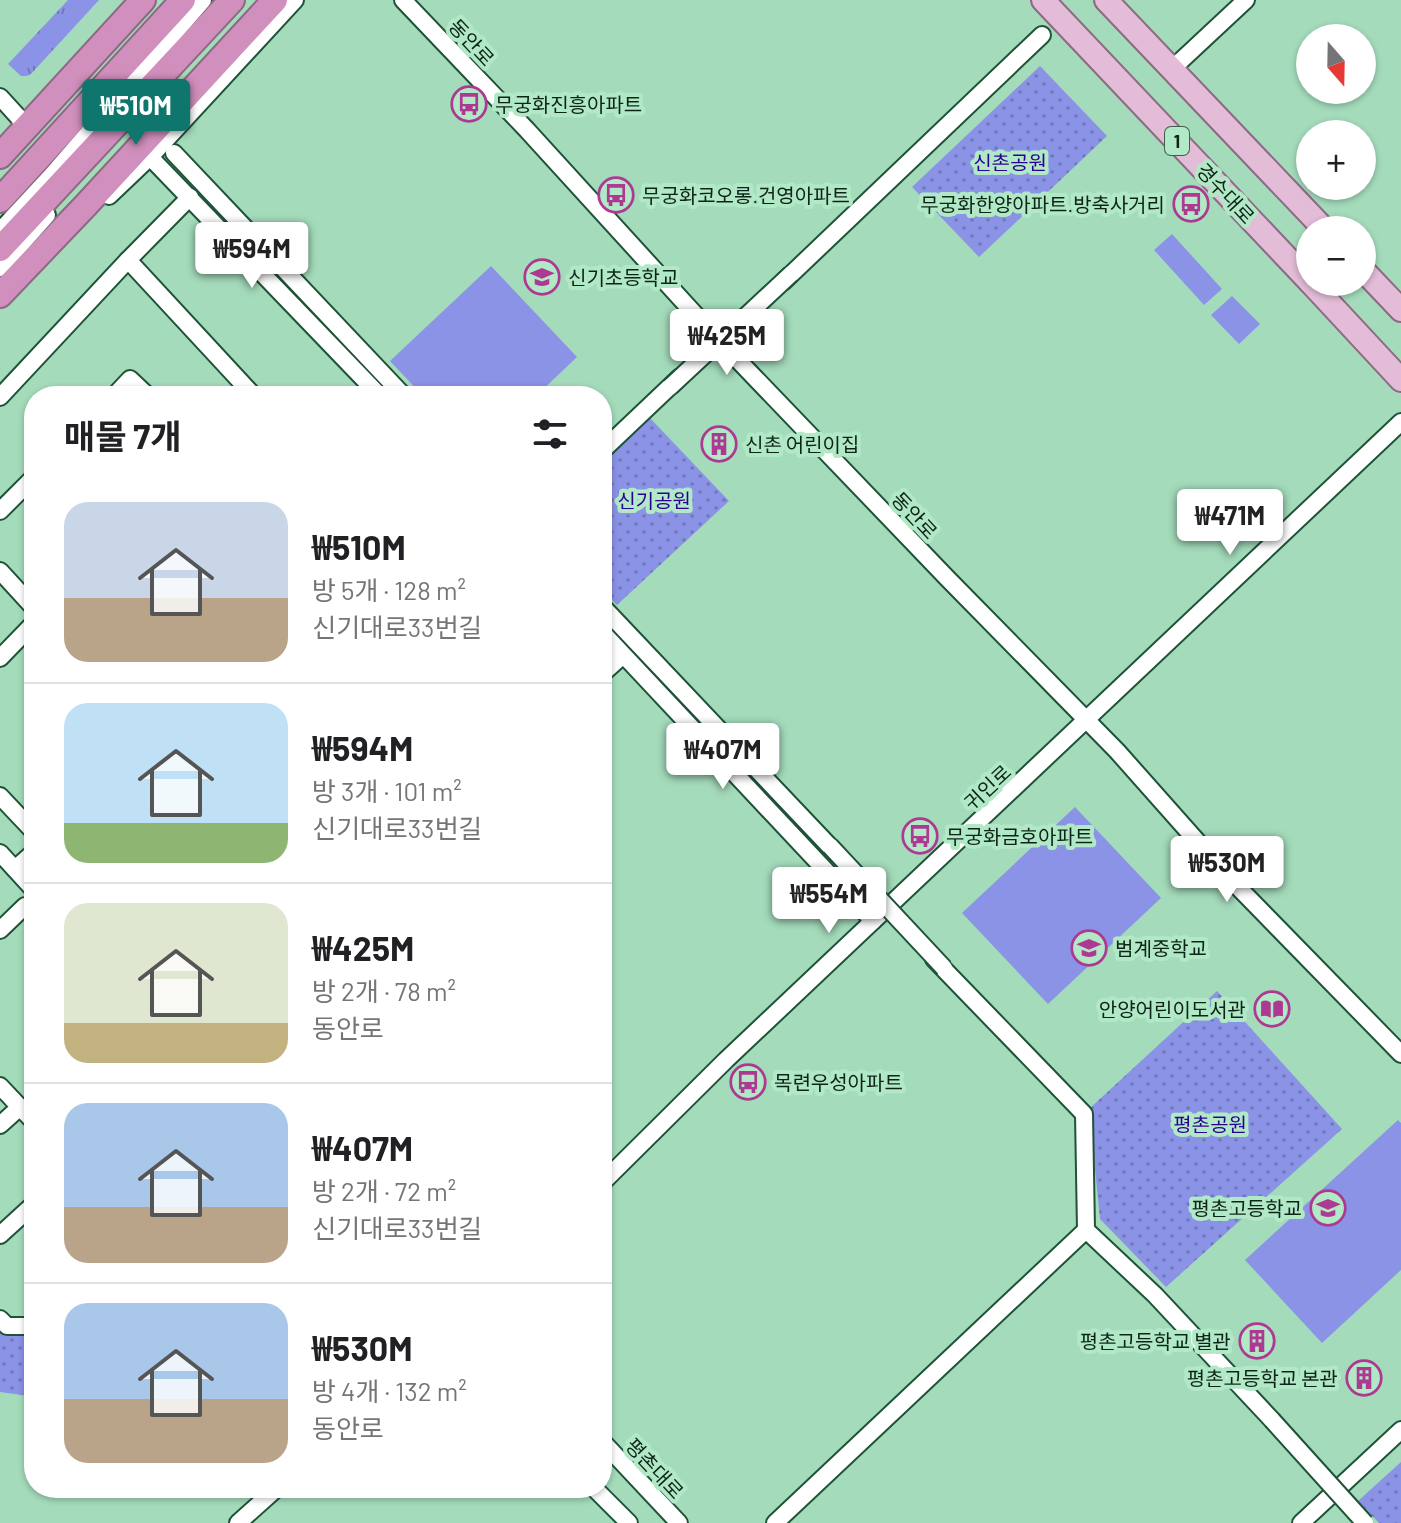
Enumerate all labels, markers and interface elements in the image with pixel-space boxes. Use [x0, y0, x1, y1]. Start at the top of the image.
street label: 동안로 [444, 14, 500, 70]
north arrow [1296, 24, 1376, 104]
map controls [1296, 24, 1376, 296]
pin: ₩510M [80, 79, 192, 147]
bus stop icon: 무궁화진흥아파트 [450, 85, 488, 123]
text: ₩510M [100, 89, 172, 120]
place label: 무궁화진흥아파트 [495, 92, 642, 116]
button: + [1296, 120, 1376, 200]
road number: 1 [1165, 127, 1189, 155]
park label: 신촌공원 [973, 150, 1047, 174]
street label: 경수대로 [1192, 158, 1260, 228]
bus stop icon: 무궁화코오롱.건영아파트 [597, 176, 635, 214]
place label: 무궁화코오롱.건영아파트 [642, 183, 850, 207]
bus stop icon: 무궁화한양아파트.방축사거리 [1172, 185, 1210, 223]
place label: 무궁화한양아파트.방축사거리 [920, 192, 1165, 216]
button: − [1296, 216, 1376, 296]
pin: ₩594M [196, 222, 308, 290]
text: ₩594M [213, 232, 291, 263]
school or university icon: 신기초등학교 [523, 258, 561, 296]
place label: 신기초등학교 [568, 265, 678, 289]
pin: ₩425M [671, 309, 783, 377]
text: ₩425M [688, 319, 766, 350]
icon: filters [528, 412, 572, 456]
text: 매물 7개 [64, 415, 182, 456]
building icon: 신촌 어린이집 [700, 425, 738, 463]
place label: 신촌 어린이집 [745, 432, 859, 456]
street label: 동안로 [887, 487, 943, 543]
park label: 신기공원 [617, 488, 691, 512]
pin: ₩471M [1174, 489, 1286, 557]
text: ₩471M [1195, 499, 1265, 530]
text: ₩510M [312, 526, 406, 567]
icon: home [128, 534, 224, 630]
text: 방 5개 · 128 m² [312, 574, 466, 605]
text: 신기대로33번길 [312, 611, 482, 642]
pin: ₩407M [667, 723, 779, 791]
text: ₩594M [312, 727, 413, 768]
text: ₩407M [684, 733, 762, 764]
icon: home [128, 735, 224, 831]
street label: 귀인로 [959, 759, 1015, 815]
text: 방 3개 · 101 m² [312, 775, 462, 806]
text: 신기대로33번길 [312, 812, 482, 843]
bus stop icon: 무궁화금호아파트 [901, 817, 939, 855]
place label: 무궁화금호아파트 [946, 824, 1093, 848]
pin: ₩530M [1171, 836, 1283, 904]
text: ₩530M [1189, 846, 1265, 877]
pin: ₩554M [773, 867, 885, 935]
text: ₩554M [790, 877, 868, 908]
text: ₩425M [312, 927, 414, 968]
school or university icon: 범계중학교 [1070, 929, 1108, 967]
icon: home [128, 935, 224, 1031]
place label: 범계중학교 [1115, 936, 1207, 960]
text: 방 2개 · 78 m² [312, 975, 456, 1006]
library icon: 안양어린이도서관 [1253, 990, 1291, 1028]
place label: 안양어린이도서관 [1099, 997, 1246, 1021]
text: 동안로 [312, 1012, 384, 1043]
bus stop icon: 목련우성아파트 [729, 1063, 767, 1101]
place label: 목련우성아파트 [774, 1070, 903, 1094]
park label: 평촌공원 [1173, 1112, 1247, 1136]
text: ₩407M [312, 1127, 413, 1168]
icon: home [128, 1135, 224, 1231]
text: 방 2개 · 72 m² [312, 1175, 456, 1206]
school or university icon: 평촌고등학교 [1309, 1189, 1347, 1227]
place label: 평촌고등학교 [1192, 1196, 1302, 1220]
text: 신기대로33번길 [312, 1212, 482, 1243]
building icon: 평촌고등학교 별관 [1238, 1322, 1276, 1360]
text: ₩530M [312, 1327, 412, 1368]
place label: 평촌고등학교 별관 [1080, 1329, 1231, 1353]
icon: home [128, 1335, 224, 1431]
building icon: 평촌고등학교 본관 [1345, 1359, 1383, 1397]
place label: 평촌고등학교 본관 [1187, 1366, 1338, 1390]
text: 방 4개 · 132 m² [312, 1375, 467, 1406]
text: 동안로 [312, 1412, 384, 1443]
street label: 평촌대로 [621, 1433, 689, 1503]

